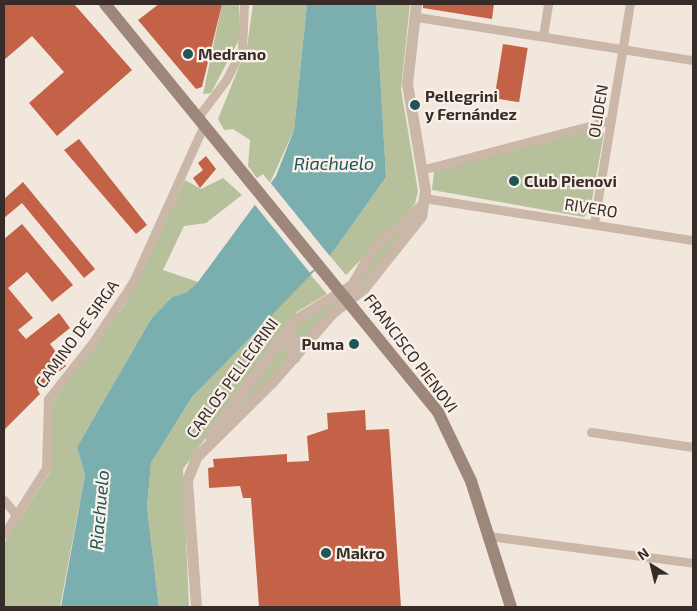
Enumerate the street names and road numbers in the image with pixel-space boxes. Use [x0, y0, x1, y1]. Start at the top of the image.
street label: OLIDEN [584, 83, 612, 139]
street label: RIVERO [563, 194, 619, 222]
street label: CAMINO DE SIRGA [31, 276, 123, 392]
street label: FRANCISCO PIENOVI [360, 290, 462, 416]
street label: CARLOS PELLEGRINI [182, 314, 282, 442]

